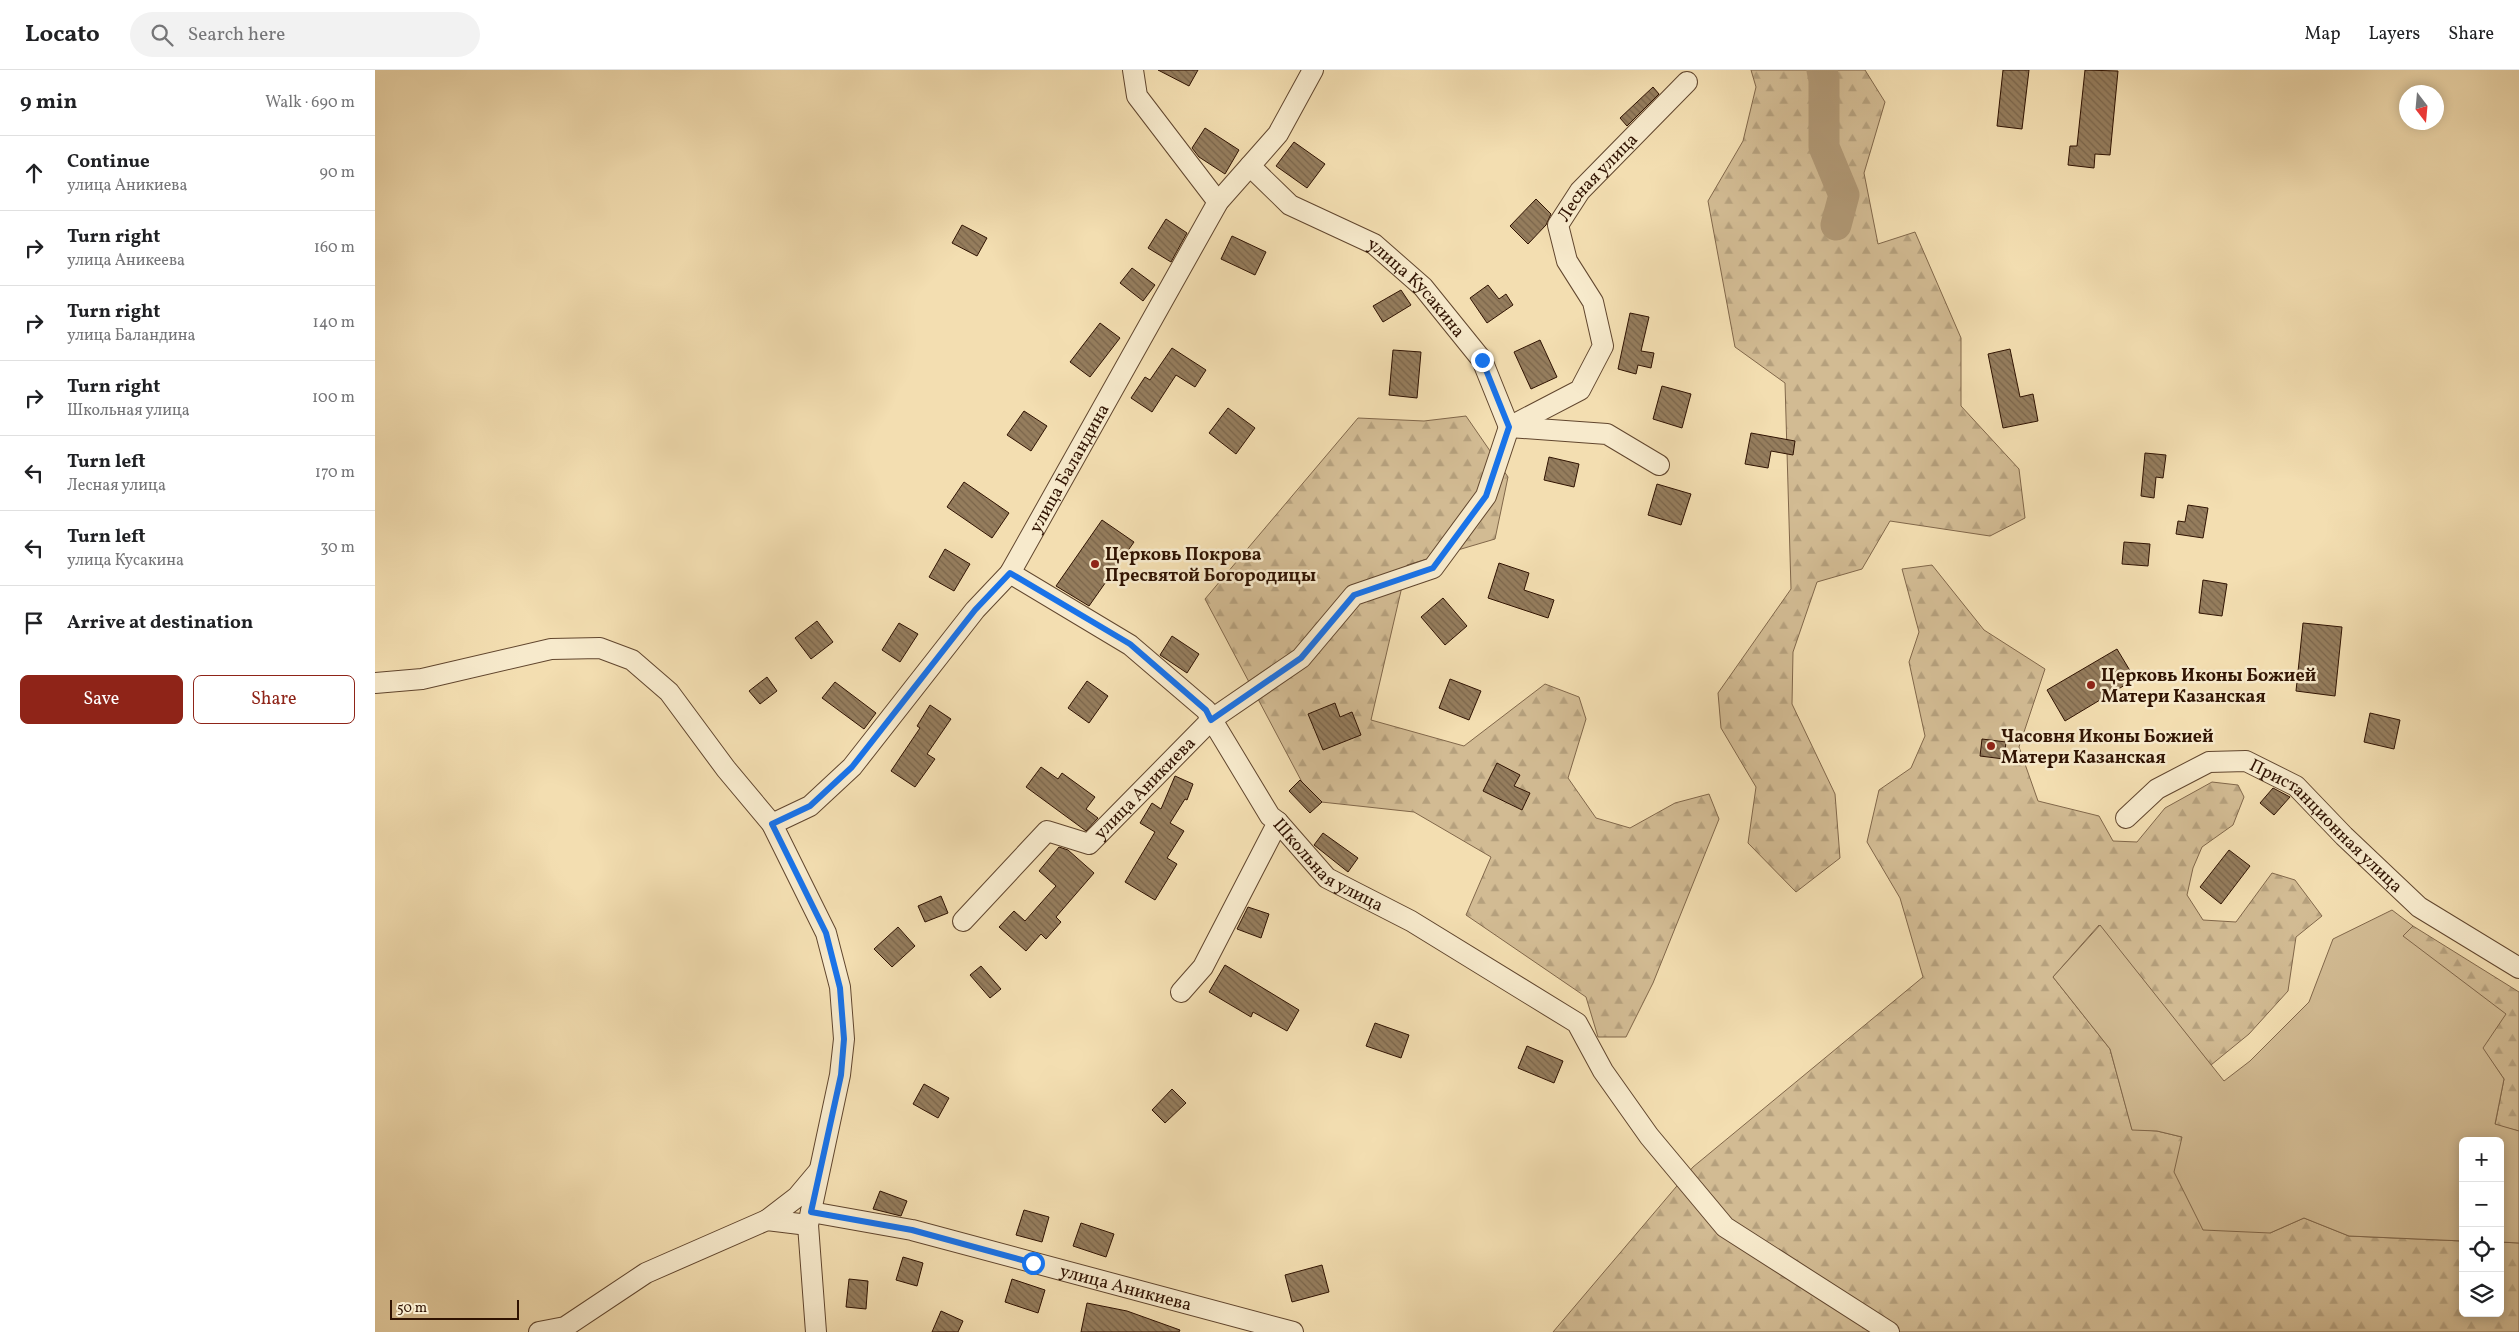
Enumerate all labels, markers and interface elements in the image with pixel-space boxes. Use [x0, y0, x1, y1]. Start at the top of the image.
search box [130, 12, 480, 57]
text: Locato [25, 18, 100, 52]
icon: search [148, 21, 176, 49]
text: Search here [188, 22, 285, 48]
text: Map [2304, 22, 2340, 47]
text: Layers [2368, 22, 2420, 47]
text: Share [2448, 22, 2494, 47]
north arrow [2399, 85, 2444, 130]
text: 9 min [20, 88, 77, 117]
text: Walk · 690 m [265, 92, 355, 114]
street label: Лесная улица [1552, 128, 1644, 227]
text: Continue [67, 149, 150, 175]
icon: ahead [20, 159, 48, 187]
text: 90 m [319, 162, 355, 184]
text: улица Аникиева [67, 175, 187, 197]
text: Turn right [67, 224, 160, 250]
street label: улица Кусакина [1363, 232, 1470, 343]
icon: right [20, 234, 48, 262]
text: 160 m [314, 237, 355, 259]
text: улица Аникеева [67, 250, 185, 272]
text: Turn right [67, 299, 160, 325]
icon: right [20, 309, 48, 337]
text: 140 m [313, 312, 355, 334]
text: улица Баландина [67, 325, 196, 347]
route end [1471, 349, 1494, 372]
text: Turn right [67, 374, 160, 400]
icon: right [20, 384, 48, 412]
text: 100 m [312, 387, 355, 409]
text: Школьная улица [67, 400, 190, 422]
street label: улица Баландина [1024, 400, 1116, 538]
text: Turn left [67, 449, 146, 475]
icon: left [20, 459, 48, 487]
text: 170 m [315, 462, 355, 484]
text: Лесная улица [67, 475, 166, 497]
text: Turn left [67, 524, 146, 550]
icon: left [20, 534, 48, 562]
text: 30 m [320, 537, 355, 559]
place label: Церковь Покрова Пресвятой Богородицы [1105, 543, 1316, 589]
text: улица Кусакина [67, 550, 184, 572]
marker: Церковь Покрова Пресвятой Богородицы [1089, 558, 1101, 570]
icon: arrive [20, 609, 48, 637]
text: Arrive at destination [67, 610, 253, 636]
place label: Церковь Иконы Божией Матери Казанская [2101, 664, 2316, 710]
button: Save [20, 675, 183, 724]
button: Share [193, 675, 355, 724]
marker: Церковь Иконы Божией Матери Казанская [2085, 679, 2097, 691]
place label: Часовня Иконы Божией Матери Казанская [2001, 725, 2214, 771]
street label: улица Аникиева [1089, 732, 1202, 846]
marker: Часовня Иконы Божией Матери Казанская [1985, 740, 1997, 752]
street label: Пристанционная улица [2245, 754, 2408, 899]
street label: Школьная улица [1266, 813, 1387, 919]
map controls [2459, 1137, 2504, 1317]
button: + [2459, 1137, 2504, 1182]
button: − [2459, 1182, 2504, 1227]
button: locate [2459, 1227, 2504, 1272]
route start [1022, 1252, 1045, 1275]
street label: улица Аникиева [1057, 1259, 1194, 1318]
button: layers [2459, 1272, 2504, 1317]
scale bar [390, 1297, 519, 1320]
text: 50 m [397, 1299, 427, 1318]

